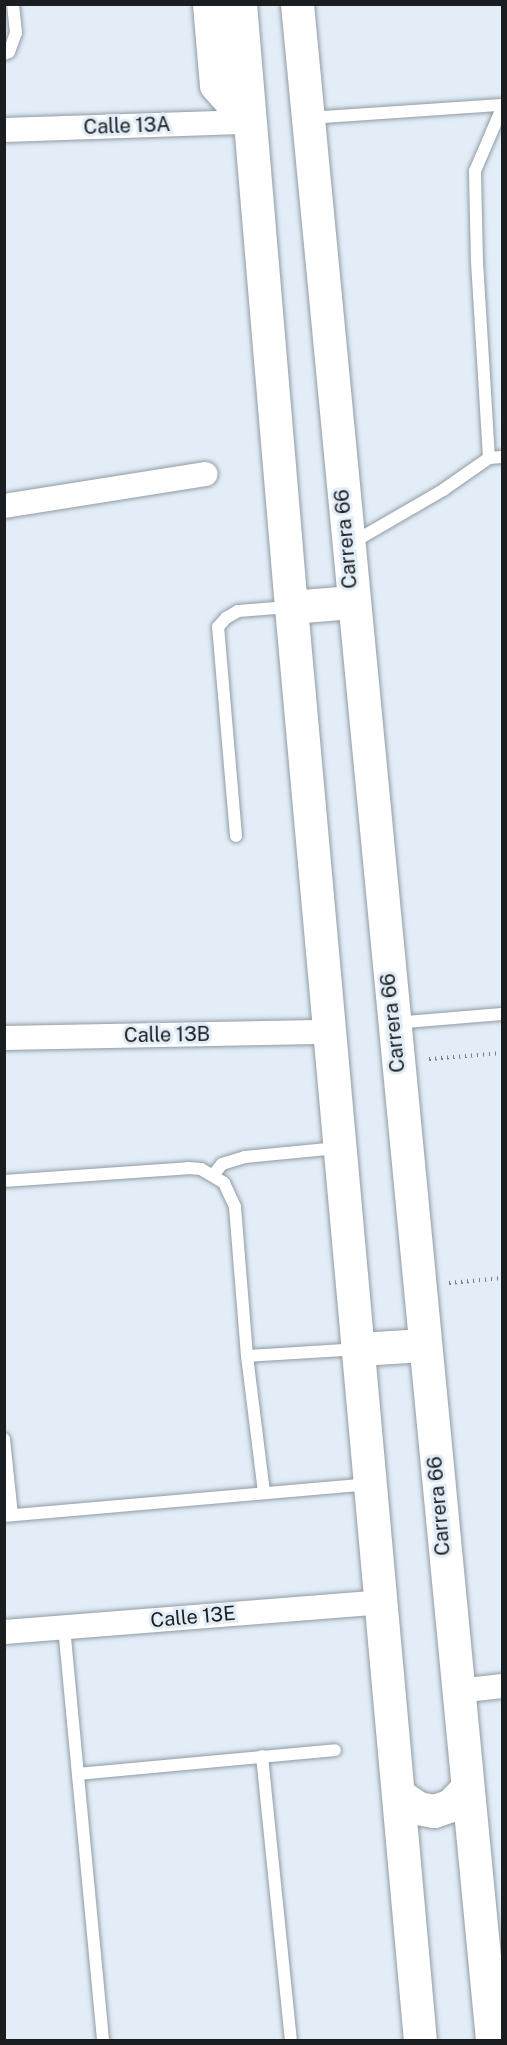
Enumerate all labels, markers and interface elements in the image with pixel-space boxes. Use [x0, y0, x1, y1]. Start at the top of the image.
street label: Calle 13A [83, 112, 171, 140]
street label: Carrera 66 [330, 488, 362, 590]
street label: Carrera 66 [376, 972, 410, 1074]
street label: Calle 13B [124, 1022, 210, 1048]
street label: Carrera 66 [423, 1455, 455, 1557]
street label: Calle 13E [149, 1601, 237, 1633]

